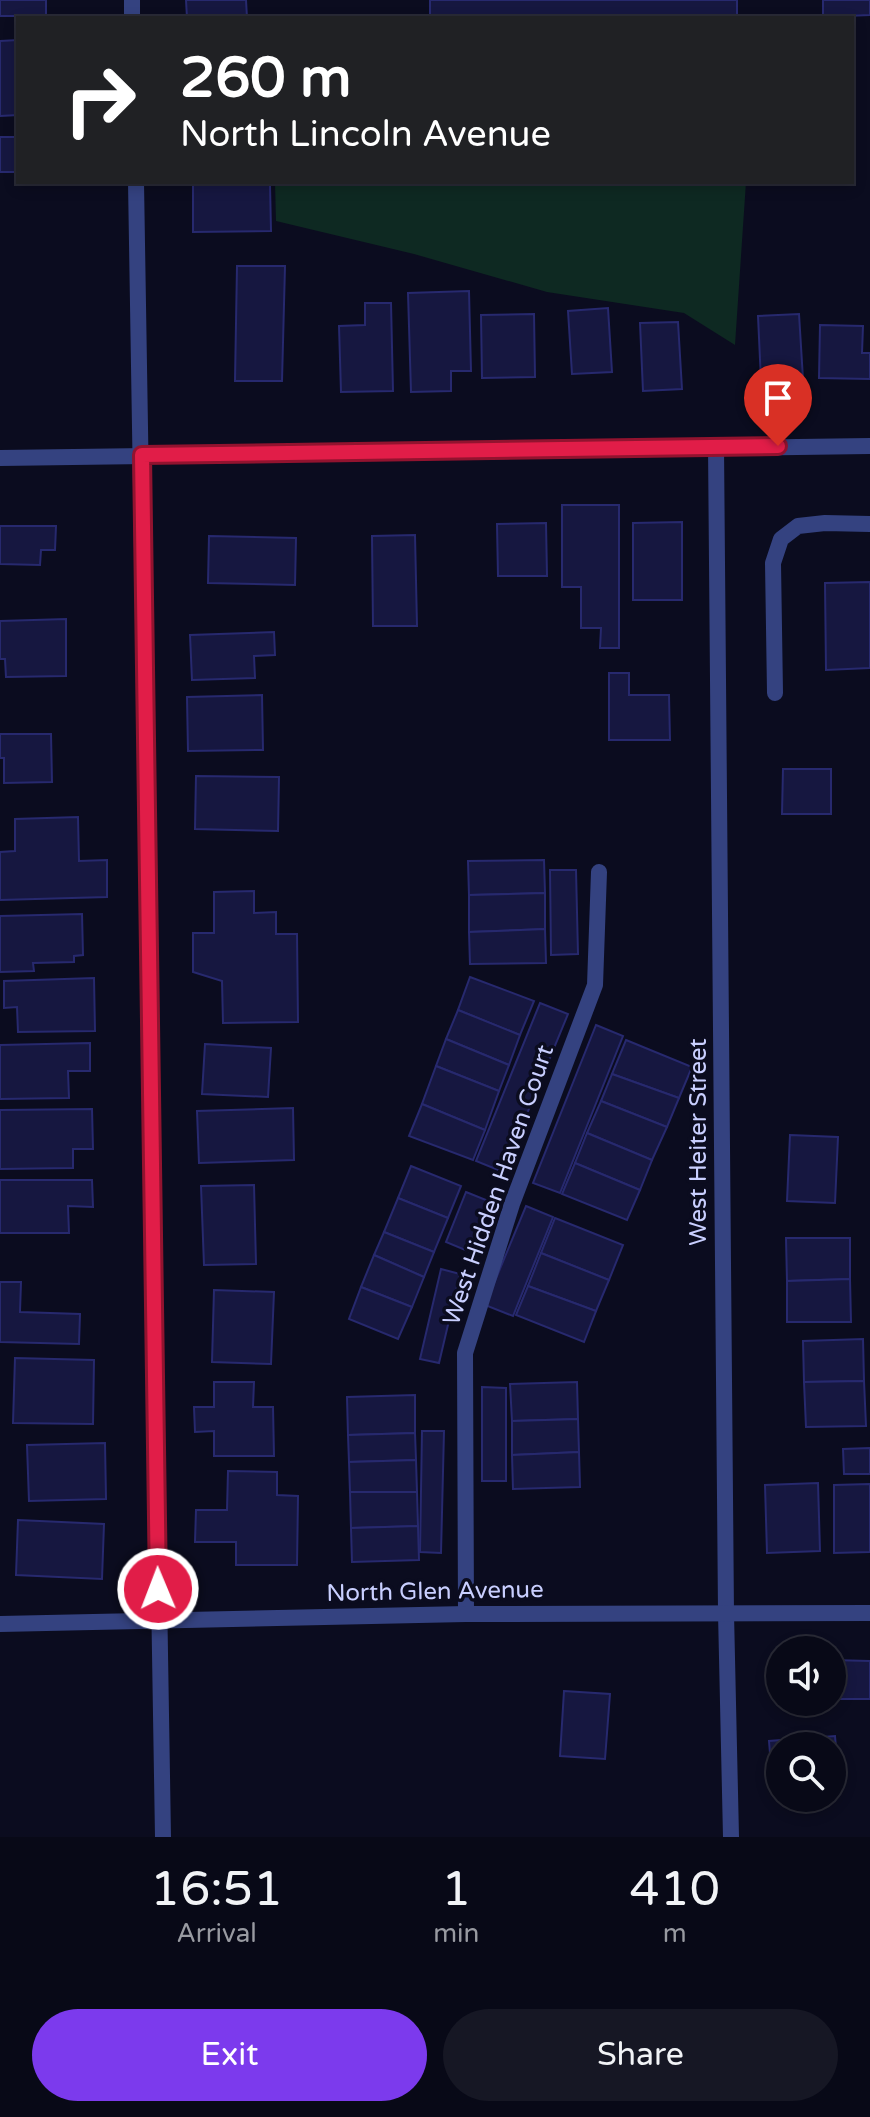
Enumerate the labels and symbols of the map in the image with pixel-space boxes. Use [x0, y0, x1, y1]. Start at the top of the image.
pin [744, 364, 812, 446]
street label: West Heiter Street [684, 1038, 713, 1246]
street label: West Hidden Haven Court [437, 1041, 560, 1329]
position arrow [116, 1547, 200, 1631]
street label: North Glen Avenue [326, 1575, 544, 1608]

